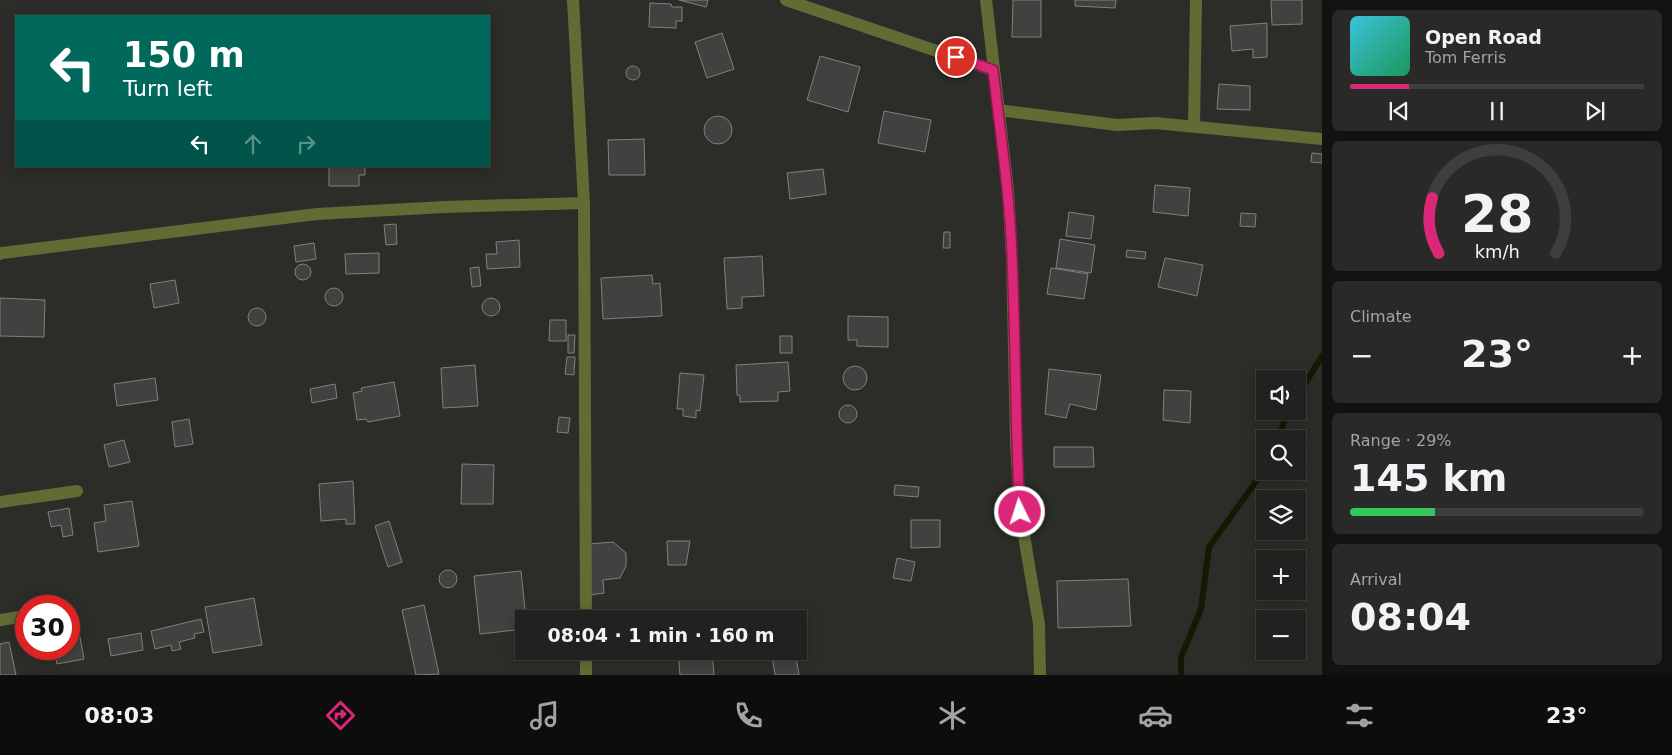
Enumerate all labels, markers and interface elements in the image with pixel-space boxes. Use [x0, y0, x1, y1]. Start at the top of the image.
text: Open Road [1425, 26, 1542, 48]
icon: left [40, 35, 105, 100]
text: 150 m [123, 35, 245, 75]
pin [935, 36, 977, 78]
icon: arrive [942, 43, 970, 71]
text: Tom Ferris [1425, 48, 1506, 67]
text: Turn left [123, 76, 212, 101]
icon: previous [1385, 97, 1413, 125]
icon: pause [1483, 97, 1511, 125]
icon: next [1581, 97, 1609, 125]
icon: left [186, 130, 214, 158]
icon: ahead [239, 130, 267, 158]
icon: right [292, 130, 320, 158]
text: 28 [1461, 184, 1533, 244]
text: km/h [1474, 241, 1520, 262]
text: Climate [1350, 307, 1412, 326]
text: 23° [1461, 332, 1533, 376]
text: − [1350, 339, 1373, 372]
text: + [1621, 339, 1644, 372]
map controls [1256, 370, 1306, 660]
button: sound [1256, 370, 1306, 420]
button: search [1256, 430, 1306, 480]
text: Range · 29% [1350, 431, 1452, 450]
text: 145 km [1350, 456, 1507, 500]
position arrow [993, 485, 1045, 537]
button: layers [1256, 490, 1306, 540]
button: + [1256, 550, 1306, 600]
text: Arrival [1350, 570, 1402, 589]
speed limit sign: 30 [15, 595, 80, 660]
text: 08:04 [1350, 595, 1471, 639]
button: − [1256, 610, 1306, 660]
text: 08:04 · 1 min · 160 m [547, 624, 775, 646]
icon: directions [323, 698, 358, 733]
icon: music [527, 698, 562, 733]
icon: phone [731, 698, 766, 733]
icon: climate [935, 698, 970, 733]
icon: car [1138, 698, 1173, 733]
icon: filters [1342, 698, 1377, 733]
text: 08:03 [84, 703, 154, 728]
text: 23° [1546, 703, 1588, 728]

